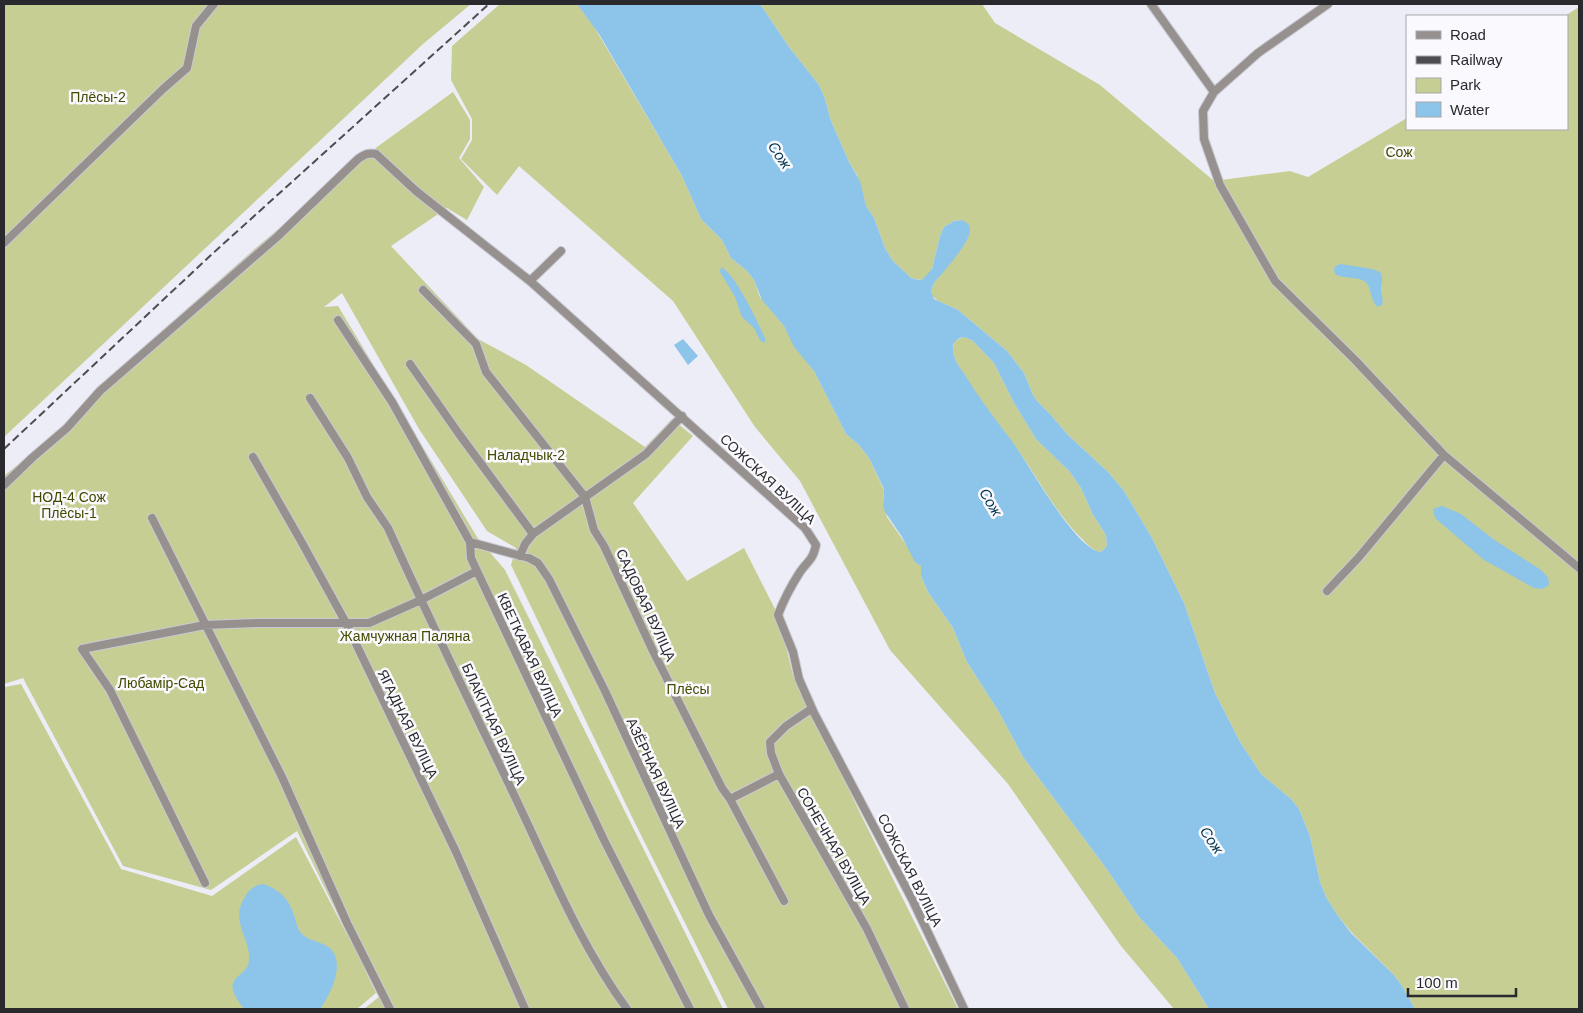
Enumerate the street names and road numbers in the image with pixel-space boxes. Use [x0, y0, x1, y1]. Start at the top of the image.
street label: СОЖСКАЯ ВУЛІЦА [717, 431, 820, 528]
street label: САДОВАЯ ВУЛІЦА [613, 546, 679, 664]
street label: КВЕТКАВАЯ ВУЛІЦА [494, 590, 566, 720]
street label: БЛАКІТНАЯ ВУЛІЦА [459, 661, 529, 788]
street label: ЯГАДНАЯ ВУЛІЦА [375, 667, 442, 782]
street label: АЗЁРНАЯ ВУЛІЦА [623, 715, 689, 831]
street label: СОНЕЧНАЯ ВУЛІЦА [794, 784, 875, 908]
street label: СОЖСКАЯ ВУЛІЦА [875, 811, 946, 930]

